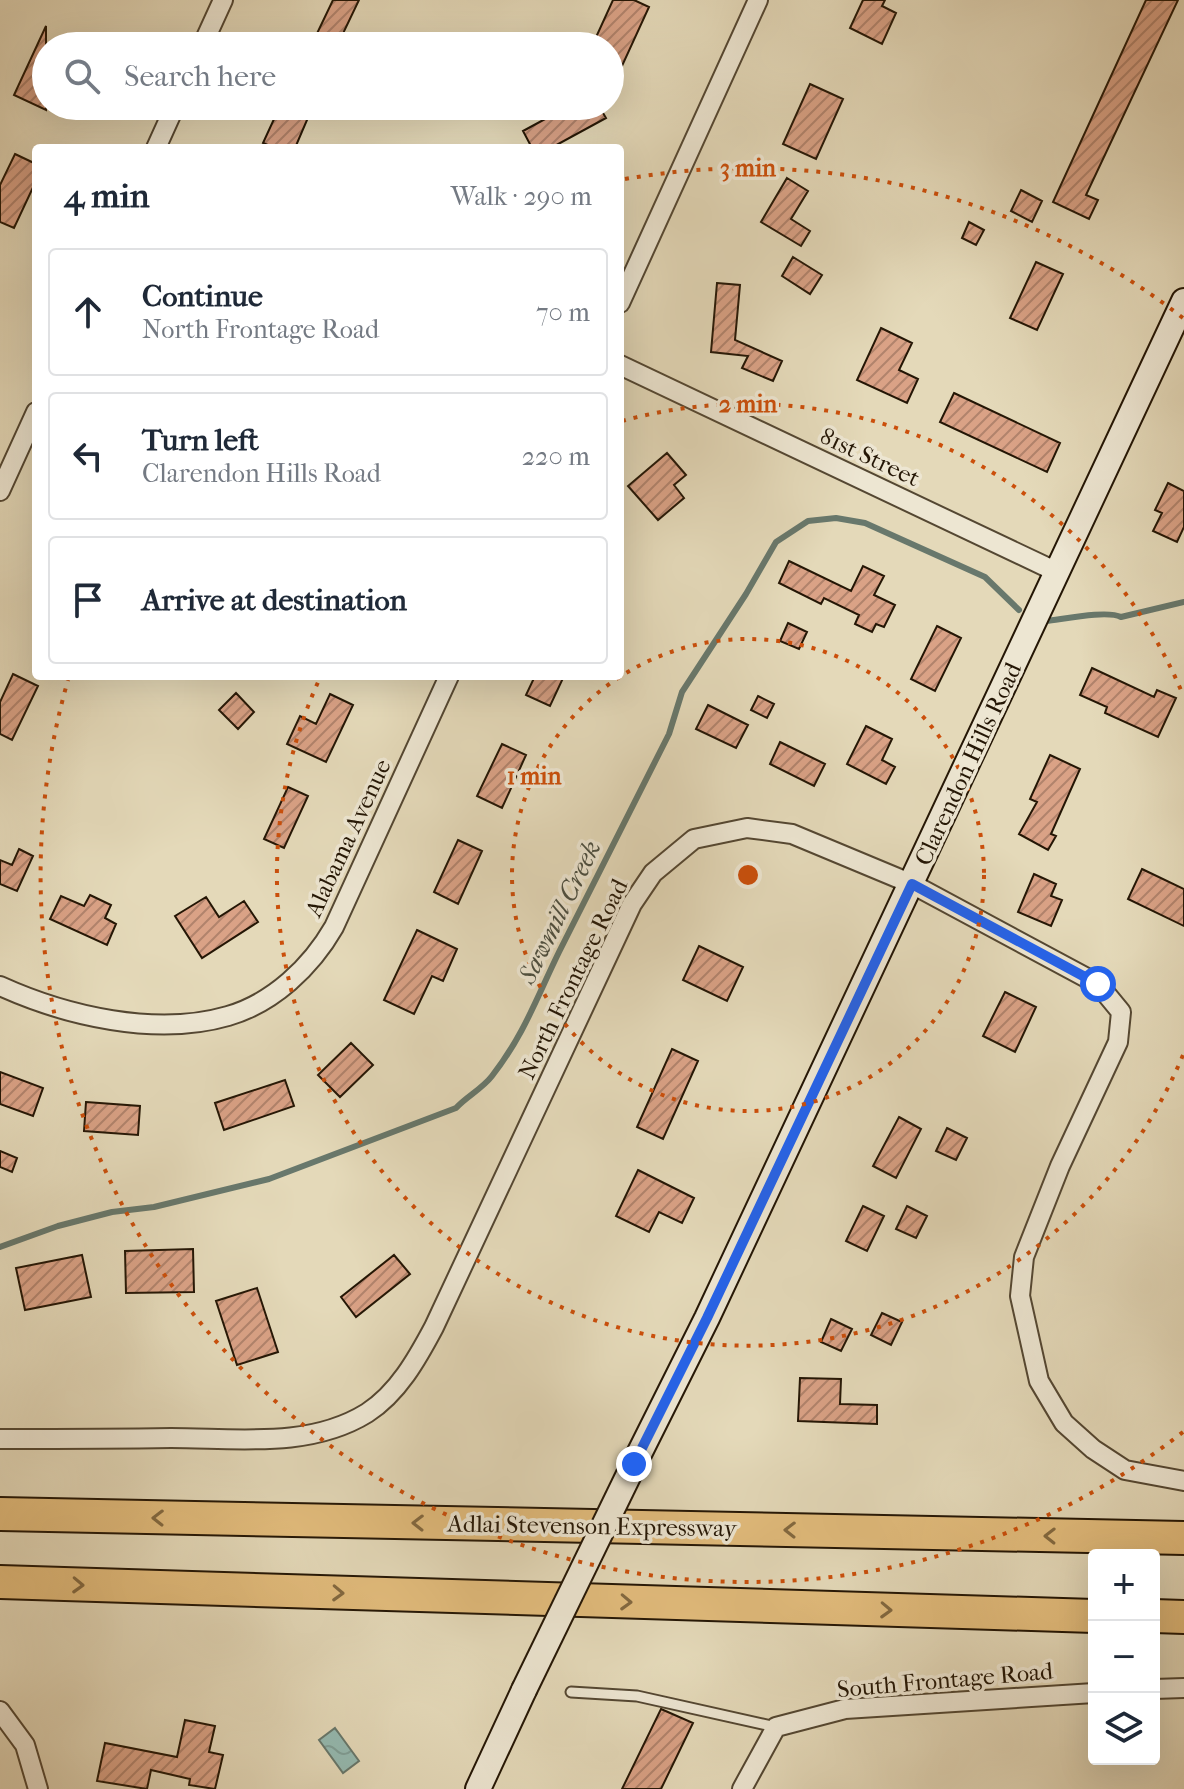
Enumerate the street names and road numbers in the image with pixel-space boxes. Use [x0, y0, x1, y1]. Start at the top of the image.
street label: 81st Street [816, 422, 925, 492]
street label: Clarendon Hills Road [909, 657, 1028, 870]
street label: Alabama Avenue [299, 755, 397, 922]
street label: North Frontage Road [512, 874, 634, 1084]
street label: Adlai Stevenson Expressway [446, 1509, 738, 1543]
street label: South Frontage Road [836, 1657, 1055, 1703]

